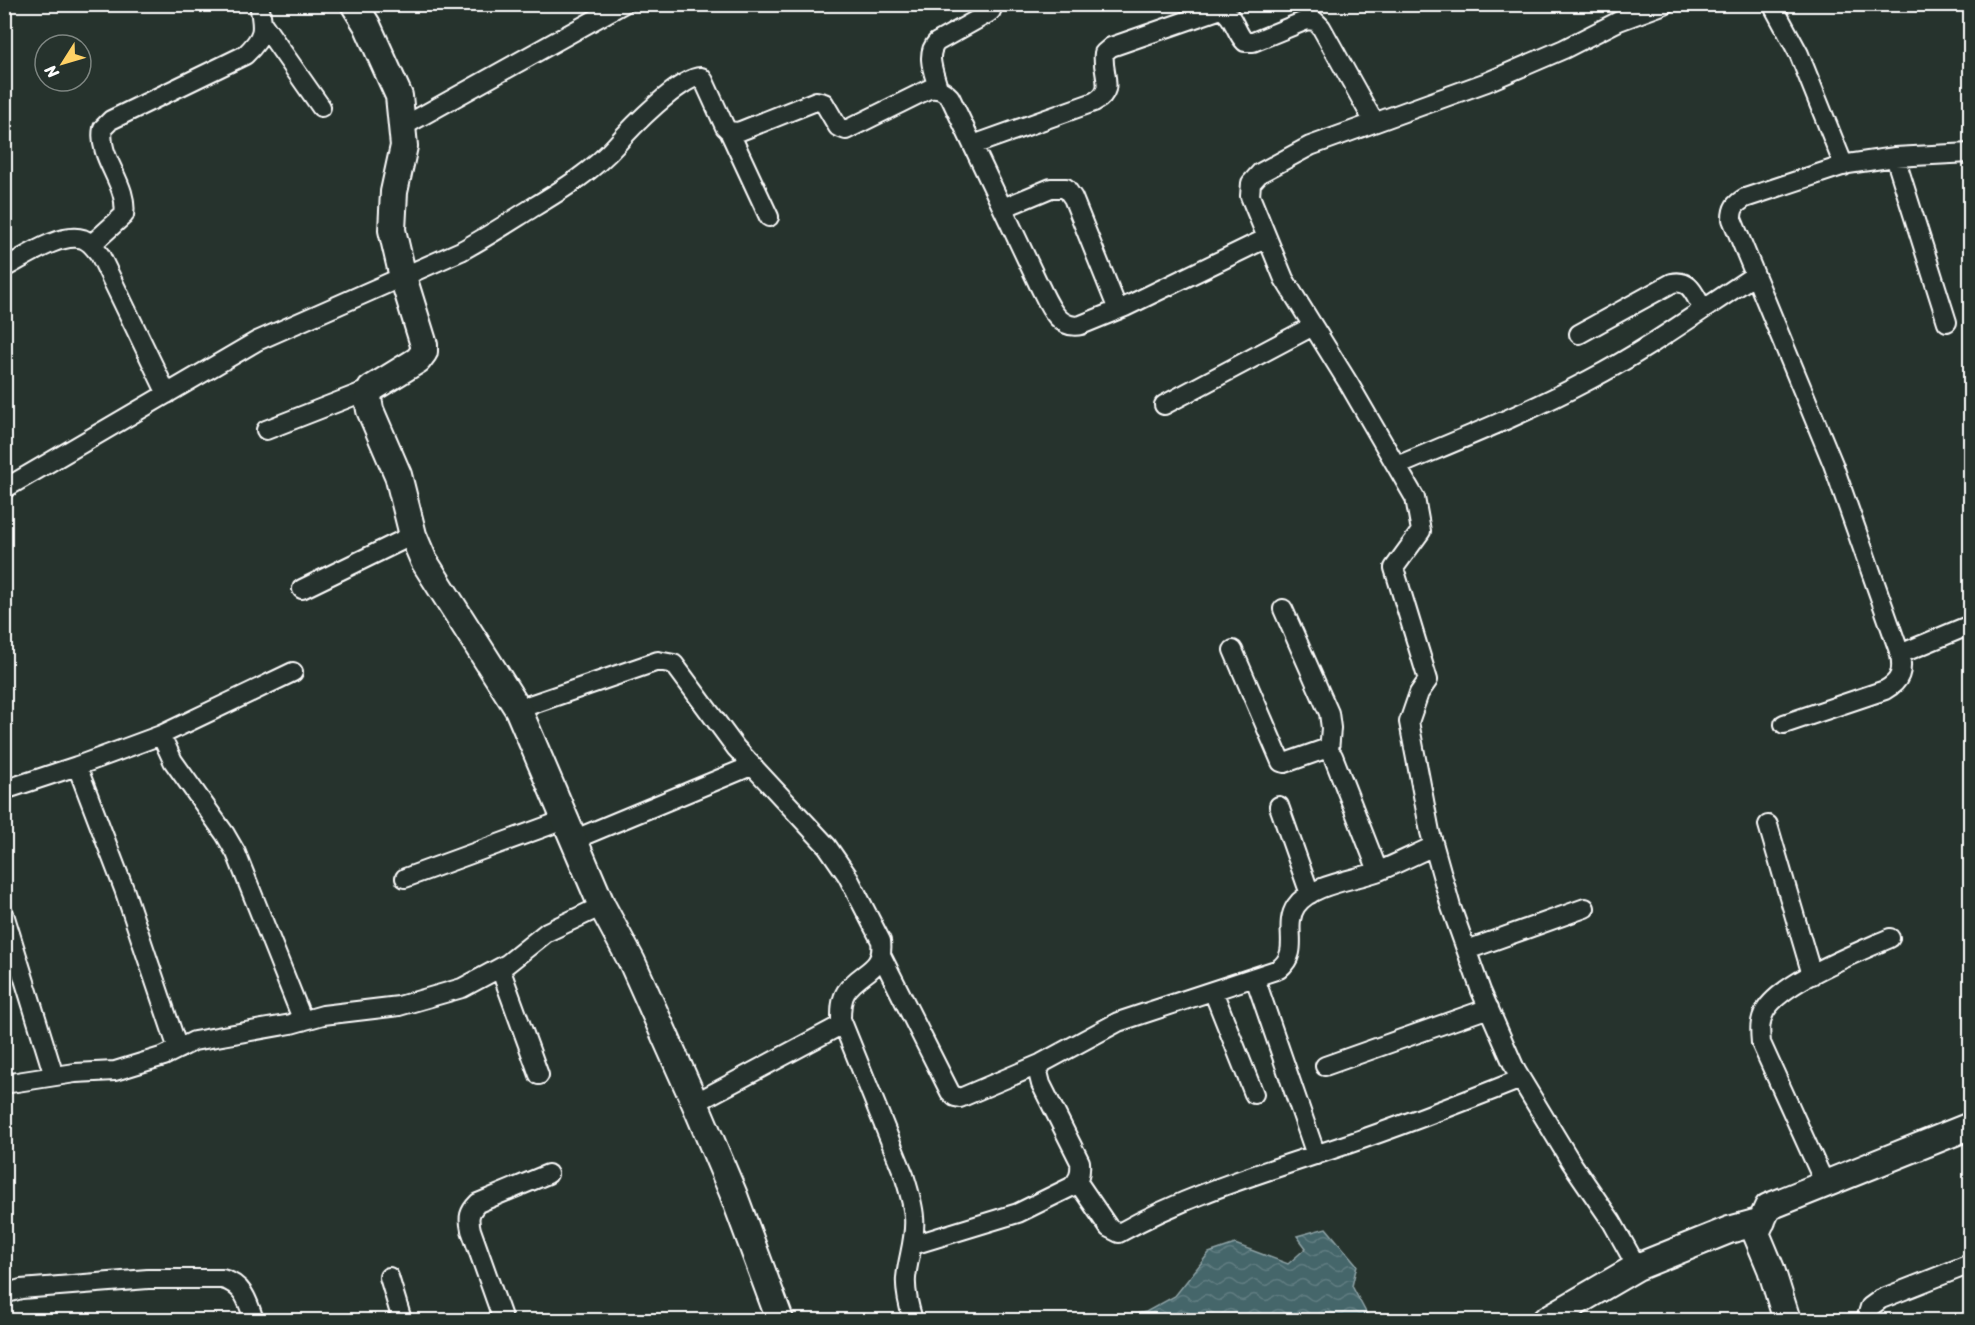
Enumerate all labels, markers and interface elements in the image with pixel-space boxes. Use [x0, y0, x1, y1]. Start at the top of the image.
north arrow [33, 33, 93, 93]
text: N [36, 58, 67, 86]

